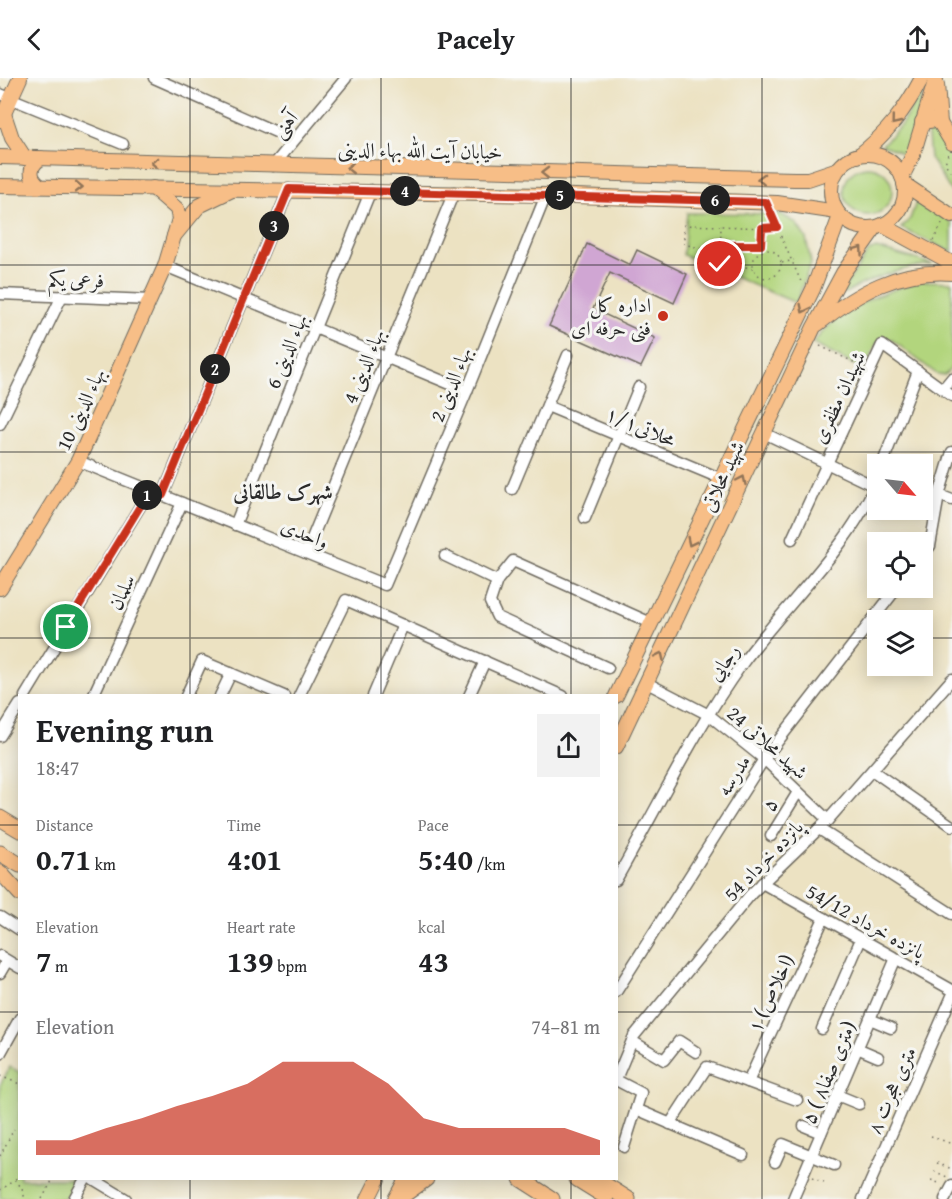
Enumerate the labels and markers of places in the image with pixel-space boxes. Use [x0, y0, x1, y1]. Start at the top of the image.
pin: 4 [390, 176, 420, 206]
pin: 5 [545, 180, 575, 210]
pin: 6 [700, 185, 730, 215]
pin: 3 [259, 211, 289, 241]
pin [694, 238, 745, 289]
place label: اداره کل فنی حرفه ای [571, 290, 651, 343]
marker: اداره کل فنی حرفه ای [656, 309, 670, 323]
pin: 2 [200, 354, 230, 384]
pin: 1 [132, 480, 162, 510]
pin [40, 601, 91, 652]

